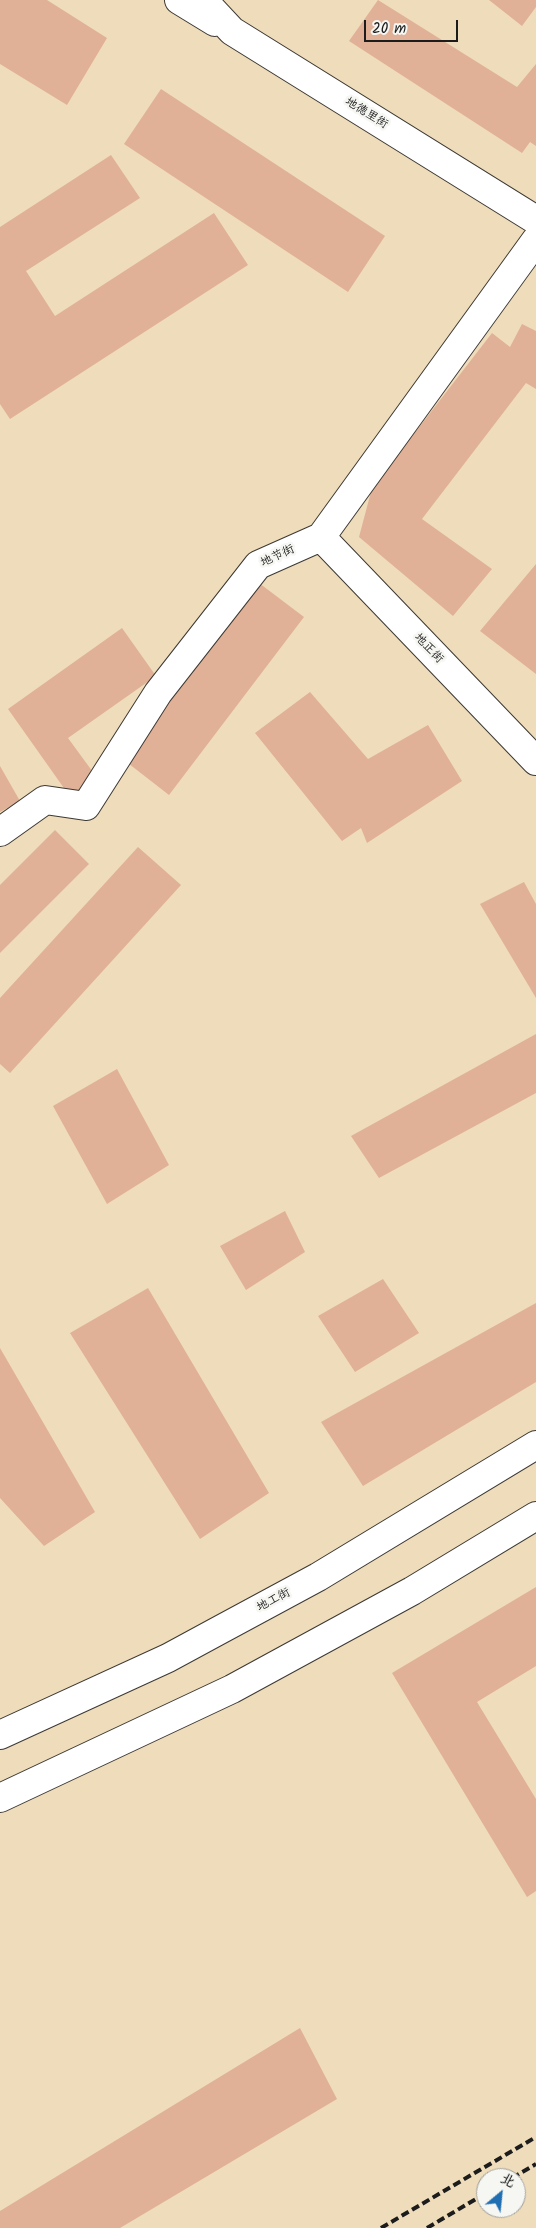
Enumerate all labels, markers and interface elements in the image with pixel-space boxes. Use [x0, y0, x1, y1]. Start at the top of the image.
scale bar [366, 10, 460, 42]
text: 20 m [372, 17, 406, 41]
street label: 地德里街 [342, 95, 390, 133]
street label: 地节街 [259, 543, 297, 571]
street label: 地正街 [410, 631, 446, 667]
street label: 地工街 [255, 1586, 293, 1616]
north arrow [476, 2168, 526, 2218]
text: 北 [496, 2168, 519, 2194]

